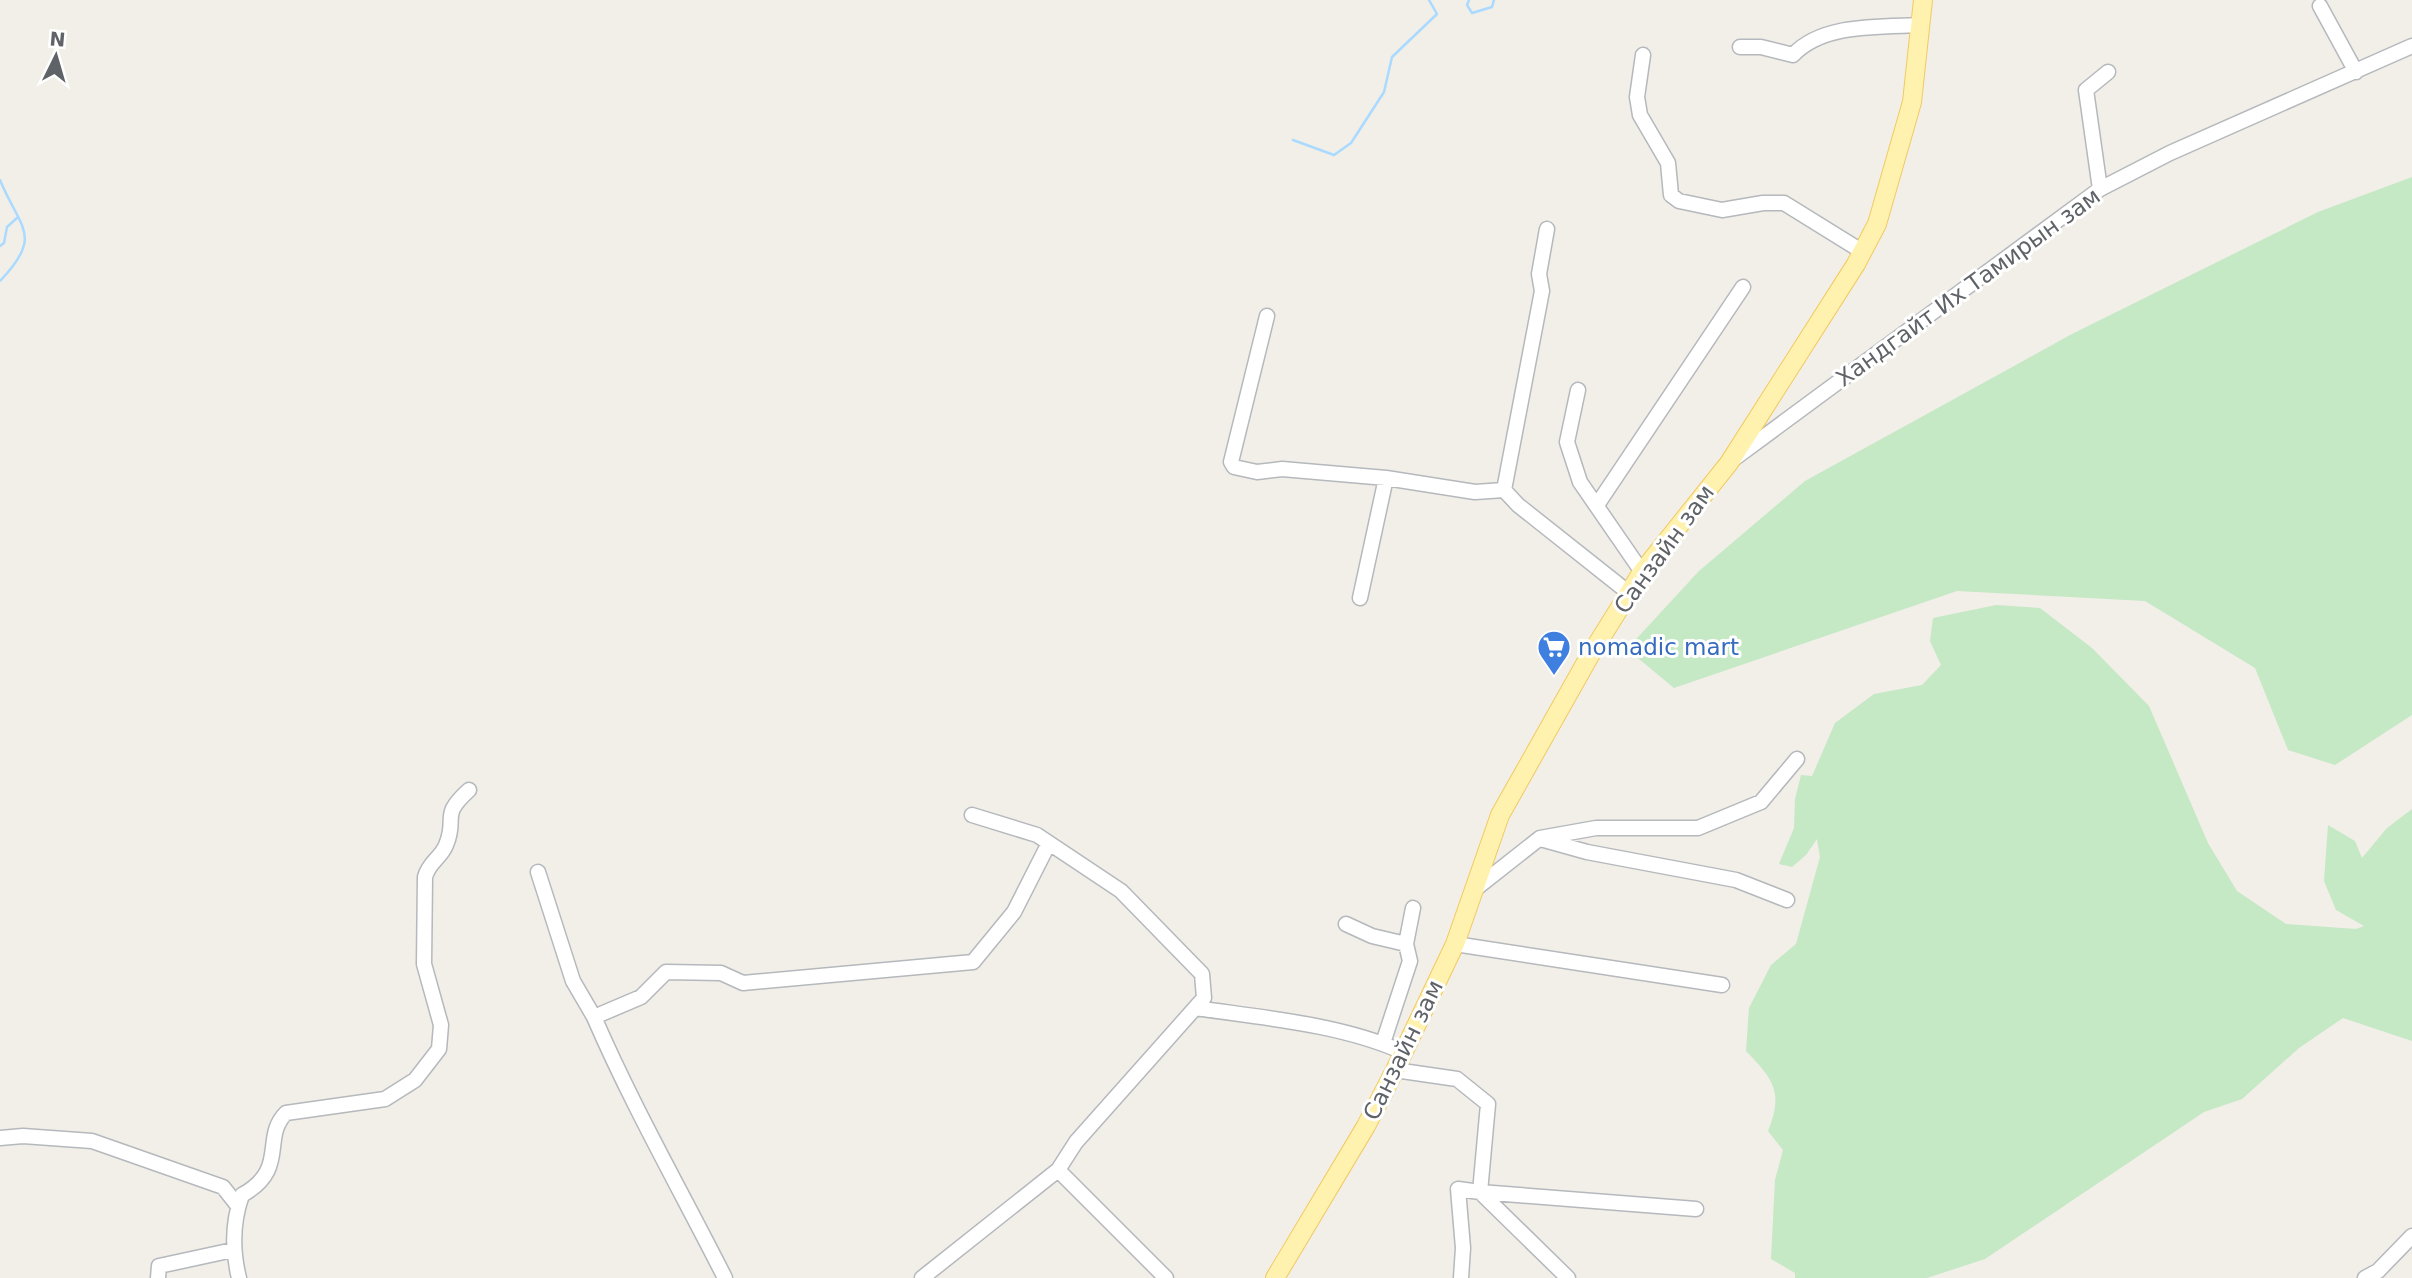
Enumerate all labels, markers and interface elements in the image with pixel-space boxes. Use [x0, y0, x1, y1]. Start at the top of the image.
north arrow [21, 21, 91, 91]
text: N [49, 27, 66, 51]
street label: Хандгайт Их Тамирын зам [1831, 182, 2105, 392]
street label: Санзайн зам [1609, 480, 1719, 618]
supermarket icon: nomadic mart [1535, 628, 1573, 677]
place label: nomadic mart [1578, 634, 1739, 660]
street label: Санзайн зам [1358, 976, 1448, 1124]

